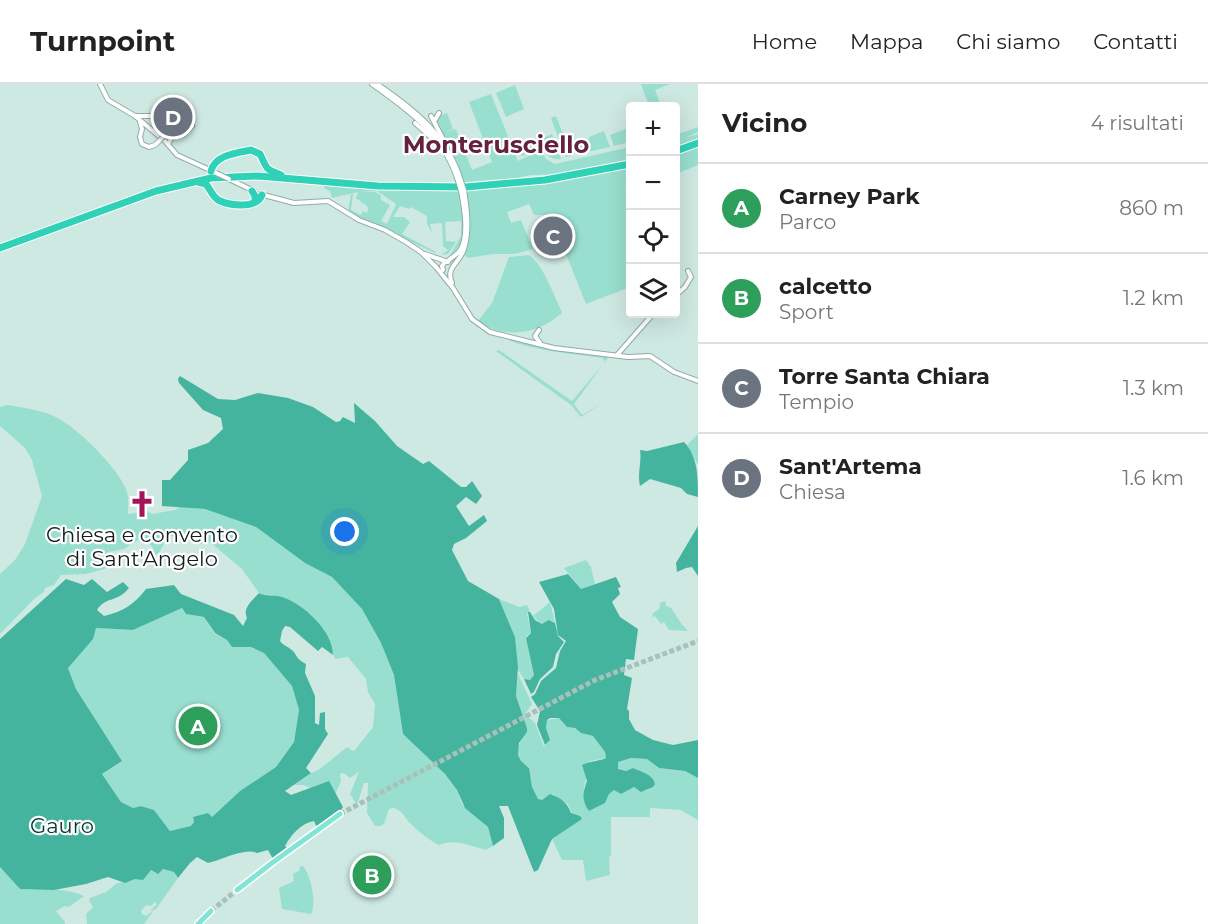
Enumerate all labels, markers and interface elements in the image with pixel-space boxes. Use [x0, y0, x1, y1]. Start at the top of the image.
text: Turnpoint [30, 24, 175, 58]
text: Home [752, 29, 817, 54]
text: Mappa [850, 29, 923, 54]
text: Chi siamo [956, 29, 1060, 54]
text: Contatti [1093, 29, 1178, 54]
pin: D [154, 94, 192, 140]
map controls [626, 102, 680, 318]
button: + [626, 102, 680, 156]
text: Vicino [722, 107, 807, 139]
text: 4 risultati [1091, 111, 1184, 135]
district label: Monterusciello [403, 130, 589, 159]
button: − [626, 156, 680, 210]
text: Carney Park [779, 183, 920, 210]
text: A [734, 196, 749, 220]
text: 860 m [1119, 196, 1184, 220]
button: locate [626, 210, 680, 264]
text: Parco [779, 210, 836, 234]
pin: C [534, 214, 572, 258]
button: layers [626, 264, 680, 318]
text: calcetto [779, 273, 872, 300]
text: B [734, 286, 749, 310]
text: 1.2 km [1123, 286, 1184, 310]
text: Sport [779, 300, 834, 324]
text: Torre Santa Chiara [779, 363, 990, 390]
text: C [734, 376, 749, 400]
text: 1.3 km [1123, 376, 1184, 400]
text: Tempio [779, 390, 854, 414]
text: Sant'Artema [779, 453, 922, 480]
text: D [733, 466, 750, 490]
text: 1.6 km [1122, 466, 1184, 490]
text: Chiesa [779, 480, 846, 504]
church icon: Chiesa e convento di Sant'Angelo [127, 489, 157, 519]
your location [330, 517, 359, 546]
place label: Chiesa e convento di Sant'Angelo [46, 522, 238, 571]
pin: A [178, 704, 218, 748]
park label: Gauro [30, 813, 94, 838]
pin: B [352, 852, 392, 898]

